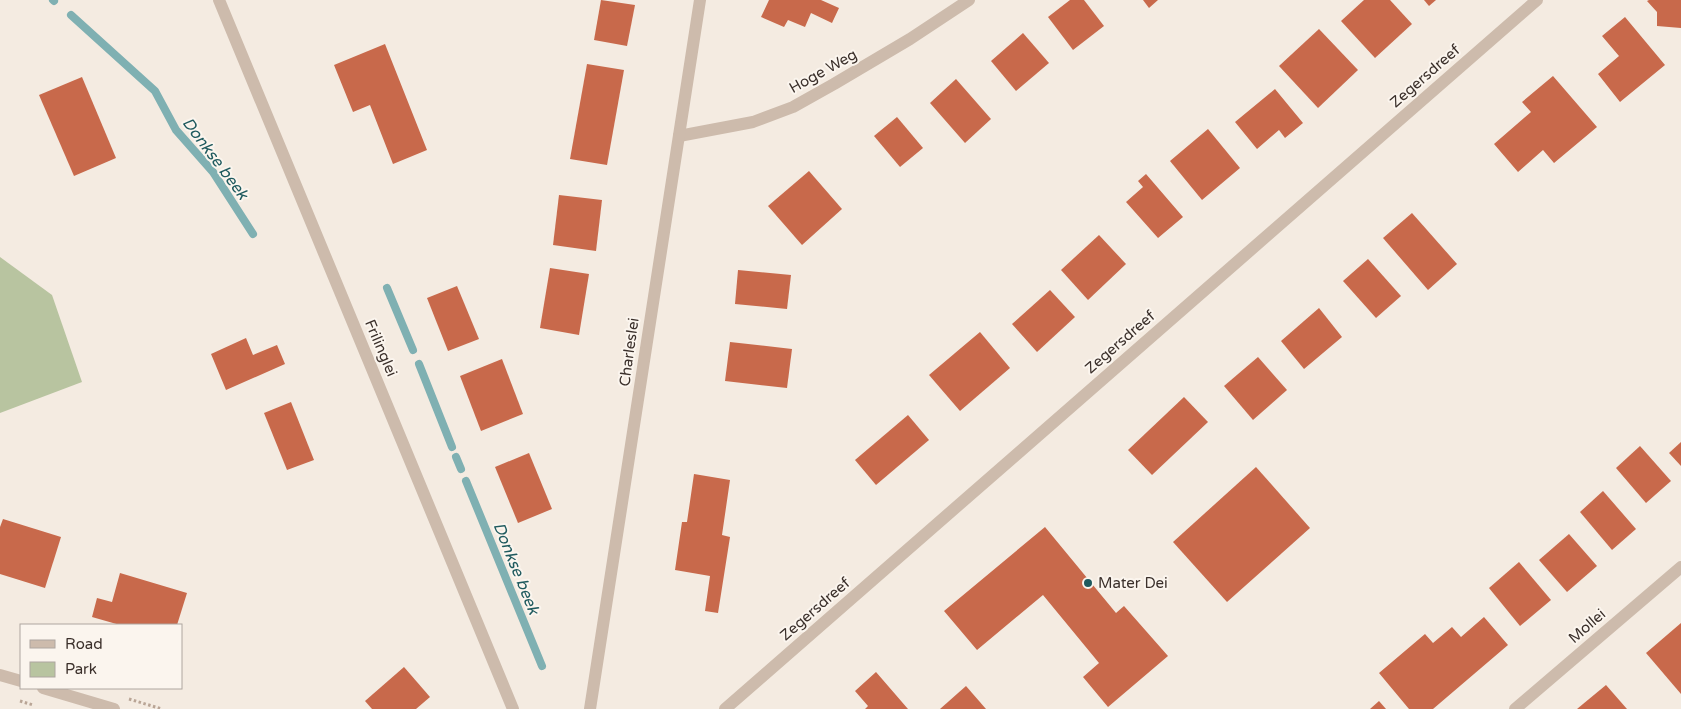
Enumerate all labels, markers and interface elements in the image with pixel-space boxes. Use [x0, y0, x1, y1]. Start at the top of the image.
street label: Zegersdreef [1386, 41, 1464, 111]
street label: Hoge Weg [786, 45, 860, 97]
water label: Donkse beek [178, 114, 253, 205]
street label: Zegersdreef [1081, 307, 1159, 377]
street label: Frilinglei [361, 317, 401, 379]
street label: Charleslei [615, 317, 643, 387]
water label: Donkse beek [489, 519, 544, 619]
street label: Zegersdreef [776, 574, 854, 644]
place label: Mater Dei [1098, 574, 1168, 592]
marker: Mater Dei [1082, 577, 1094, 589]
street label: Mollei [1565, 605, 1609, 647]
legend [20, 624, 182, 689]
text: Road [65, 635, 103, 653]
text: Park [65, 660, 97, 678]

